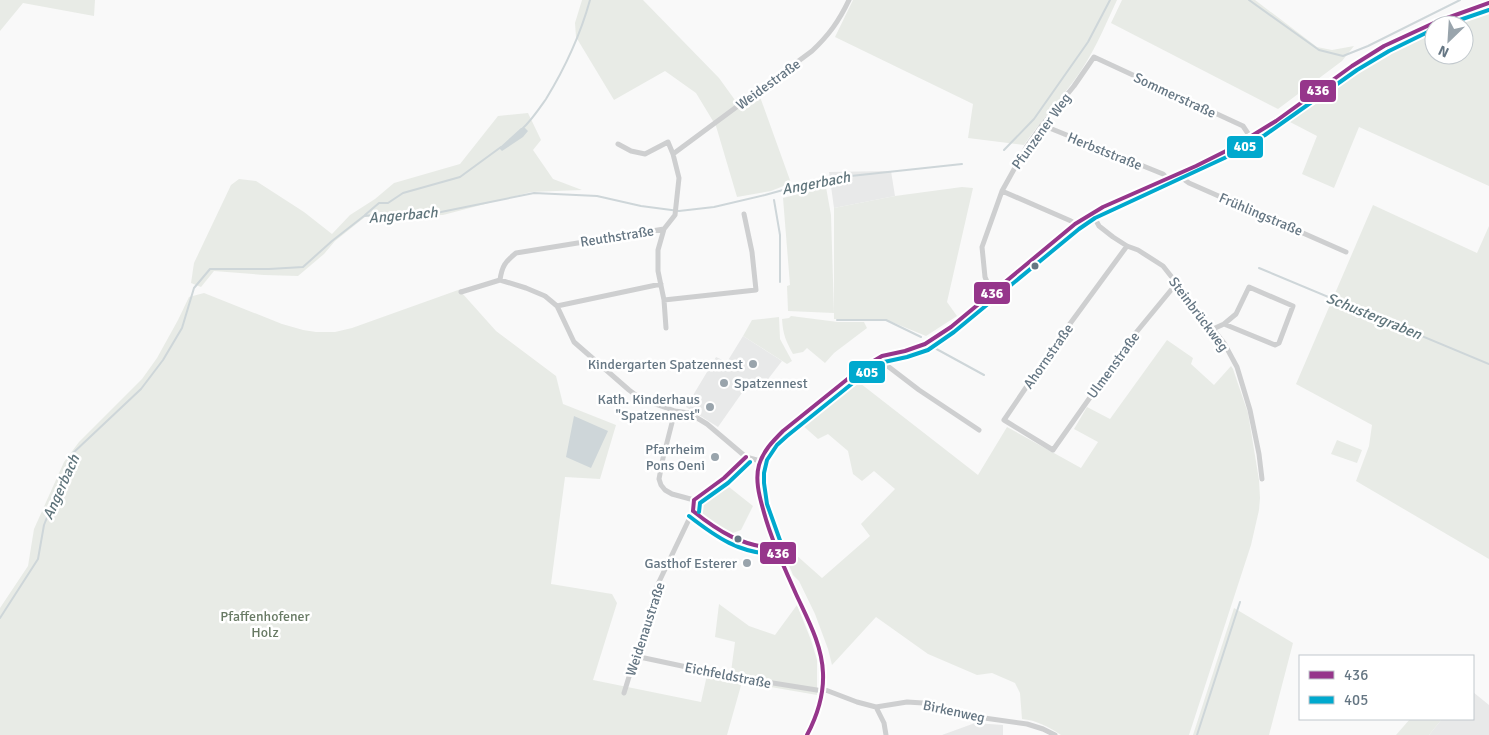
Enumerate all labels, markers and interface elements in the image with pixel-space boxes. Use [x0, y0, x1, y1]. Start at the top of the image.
north arrow [1424, 15, 1474, 65]
text: N [1436, 42, 1452, 61]
street label: Weidestraße [733, 55, 804, 113]
street label: Sommerstraße [1131, 69, 1218, 122]
line badge: 436 [1299, 79, 1337, 103]
text: 436 [1307, 82, 1330, 99]
street label: Pfunzener Weg [1008, 90, 1075, 173]
street label: Herbststraße [1065, 129, 1145, 174]
line badge: 405 [1226, 135, 1264, 159]
text: 405 [1234, 138, 1256, 155]
water label: Angerbach [780, 167, 852, 198]
street label: Frühlingstraße [1216, 189, 1305, 240]
water label: Angerbach [368, 203, 439, 227]
street label: Reuthstraße [579, 222, 655, 251]
unlabelled marker [1030, 261, 1040, 271]
street label: Steinbrückweg [1165, 274, 1232, 355]
line badge: 436 [973, 281, 1011, 305]
text: 436 [981, 285, 1004, 302]
water label: Schustergraben [1324, 289, 1425, 344]
street label: Ahornstraße [1020, 321, 1077, 392]
street label: Ulmenstraße [1084, 329, 1143, 402]
place label: Kindergarten Spatzennest [588, 356, 743, 373]
marker: Kindergarten Spatzennest [747, 358, 759, 370]
line badge: 405 [848, 360, 886, 384]
text: 405 [856, 364, 878, 381]
place label: Spatzennest [734, 375, 808, 392]
marker: Spatzennest [718, 377, 730, 389]
place label: Kath. Kinderhaus "Spatzennest" [598, 391, 700, 424]
marker: Kath. Kinderhaus "Spatzennest" [704, 401, 716, 413]
place label: Pfarrheim Pons Oeni [645, 441, 705, 474]
water label: Angerbach [39, 451, 84, 522]
marker: Pfarrheim Pons Oeni [709, 451, 721, 463]
unlabelled marker [733, 534, 743, 544]
line badge: 436 [759, 541, 797, 565]
text: 436 [767, 545, 790, 562]
place label: Gasthof Esterer [644, 555, 738, 572]
marker: Gasthof Esterer [741, 557, 753, 569]
street label: Weidenaustraße [622, 580, 669, 678]
park label: Pfaffenhofener Holz [220, 608, 311, 641]
legend [1299, 655, 1474, 720]
street label: Eichfeldstraße [683, 659, 773, 692]
text: 436 [1344, 666, 1368, 684]
text: 405 [1344, 691, 1368, 709]
street label: Birkenweg [921, 697, 986, 726]

